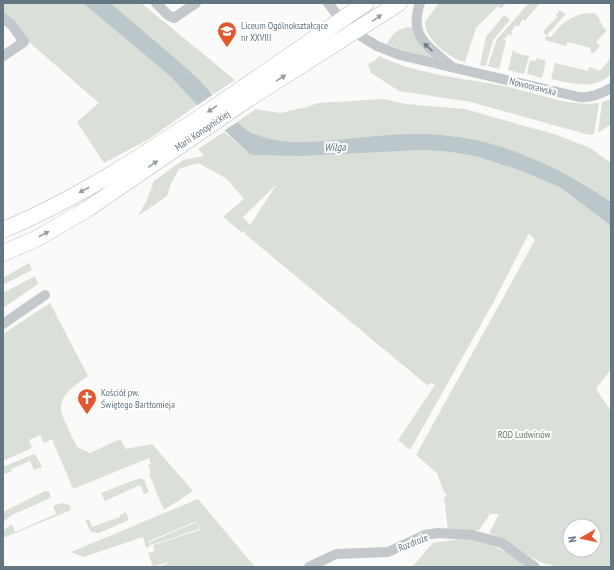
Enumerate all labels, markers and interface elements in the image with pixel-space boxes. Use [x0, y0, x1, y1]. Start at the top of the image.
one-way arrow [372, 14, 382, 22]
place label: Liceum Ogólnokształcące nr XXVIII [241, 19, 328, 44]
school or university icon: Liceum Ogólnokształcące nr XXVIII [216, 20, 238, 48]
one-way arrow [423, 42, 433, 51]
one-way arrow [275, 74, 287, 81]
street label: Nowoorawska [508, 74, 558, 99]
one-way arrow [207, 105, 217, 113]
street label: Marii Konopnickiej [172, 107, 232, 154]
water label: Wilga [324, 140, 347, 154]
one-way arrow [148, 160, 158, 168]
one-way arrow [78, 187, 90, 194]
one-way arrow [38, 231, 50, 238]
place label: Kościół pw. Świętego Bartłomieja [101, 386, 175, 411]
church icon: Kościół pw. Świętego Bartłomieja [76, 387, 98, 415]
park label: ROD Ludwinów [498, 428, 550, 441]
north arrow [562, 518, 602, 558]
street label: Rozdroże [396, 531, 430, 554]
text: N [565, 535, 580, 544]

